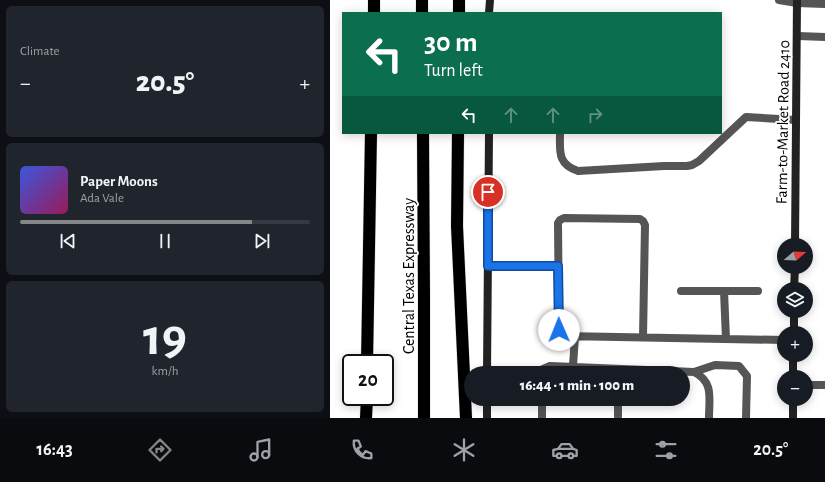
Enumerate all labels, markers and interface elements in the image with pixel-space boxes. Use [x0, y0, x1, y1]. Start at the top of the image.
icon: left [358, 28, 410, 80]
text: 30 m [424, 29, 477, 57]
street label: Farm-to-Market Road 2410 [774, 40, 792, 204]
text: Climate [20, 45, 59, 58]
text: Turn left [424, 62, 483, 80]
text: 20.5° [136, 67, 194, 97]
text: − [20, 72, 31, 94]
text: + [299, 72, 310, 94]
icon: left [458, 104, 480, 126]
icon: ahead [500, 104, 522, 126]
icon: ahead [542, 104, 564, 126]
icon: right [584, 104, 606, 126]
text: Paper Moons [80, 174, 158, 189]
pin [471, 175, 505, 209]
icon: arrive [477, 181, 499, 203]
text: Ada Vale [80, 192, 124, 205]
street label: Central Texas Expressway [401, 198, 418, 354]
icon: previous [57, 230, 79, 252]
icon: pause [154, 230, 176, 252]
icon: next [251, 230, 273, 252]
north arrow [777, 238, 813, 274]
map controls [777, 238, 813, 406]
button: layers [777, 282, 813, 318]
position arrow [538, 309, 580, 351]
text: 19 [143, 312, 187, 364]
button: + [777, 326, 813, 362]
speed limit sign: 20 [342, 354, 394, 406]
text: km/h [152, 365, 178, 378]
button: − [777, 370, 813, 406]
text: 16:44 · 1 min · 100 m [520, 378, 634, 393]
icon: directions [146, 436, 174, 464]
icon: music [247, 436, 275, 464]
icon: phone [348, 436, 376, 464]
icon: climate [450, 436, 478, 464]
icon: car [551, 436, 579, 464]
icon: filters [652, 436, 680, 464]
text: 16:43 [37, 441, 73, 459]
text: 20.5° [753, 441, 788, 459]

